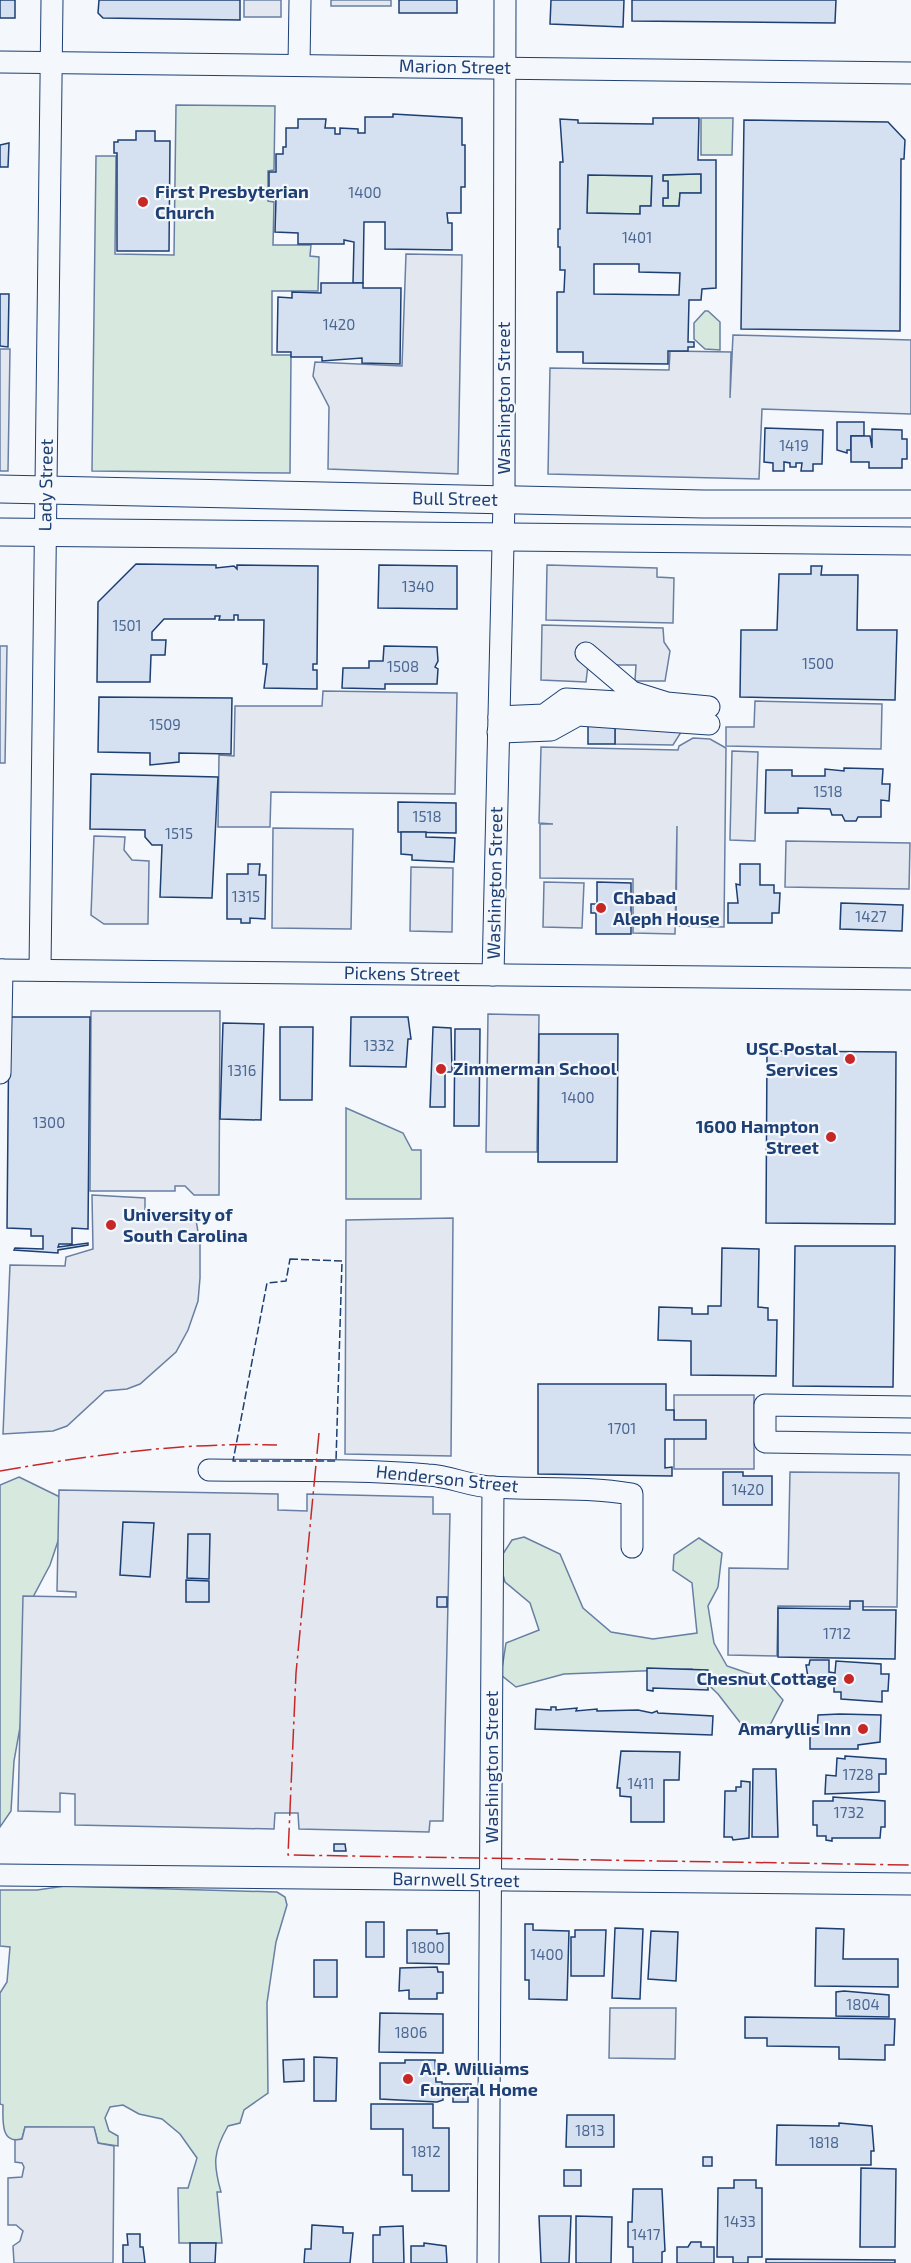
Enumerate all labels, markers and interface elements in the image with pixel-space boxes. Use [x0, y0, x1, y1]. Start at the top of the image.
street label: Marion Street [399, 54, 511, 78]
place label: First Presbyterian Church [155, 180, 309, 223]
house number: 1400 [348, 183, 382, 201]
marker: First Presbyterian Church [136, 195, 150, 209]
house number: 1401 [622, 228, 652, 246]
house number: 1420 [323, 315, 355, 333]
street label: Washington Street [492, 321, 514, 474]
house number: 1419 [779, 436, 809, 454]
street label: Lady Street [33, 438, 57, 531]
street label: Bull Street [412, 486, 498, 510]
house number: 1340 [402, 577, 434, 595]
house number: 1501 [112, 616, 142, 634]
house number: 1500 [802, 654, 834, 672]
house number: 1508 [387, 657, 419, 675]
house number: 1509 [149, 715, 181, 733]
house number: 1518 [813, 782, 843, 800]
street label: Washington Street [482, 806, 506, 960]
house number: 1518 [412, 807, 442, 825]
house number: 1515 [165, 824, 193, 842]
place label: Chabad Aleph House [613, 886, 720, 929]
house number: 1315 [232, 887, 260, 905]
marker: Chabad Aleph House [594, 901, 608, 915]
house number: 1427 [855, 907, 887, 925]
street label: Pickens Street [344, 961, 460, 985]
house number: 1332 [363, 1036, 395, 1054]
place label: USC Postal Services [746, 1037, 838, 1080]
marker: USC Postal Services [843, 1052, 857, 1066]
place label: Zimmerman School [453, 1057, 617, 1079]
house number: 1316 [228, 1061, 256, 1079]
marker: Zimmerman School [434, 1062, 448, 1076]
house number: 1400 [561, 1088, 595, 1106]
house number: 1300 [33, 1113, 65, 1131]
place label: 1600 Hampton Street [696, 1115, 820, 1158]
marker: 1600 Hampton Street [824, 1130, 838, 1144]
place label: University of South Carolina [123, 1203, 248, 1246]
marker: University of South Carolina [104, 1218, 118, 1232]
house number: 1701 [608, 1419, 636, 1437]
street label: Henderson Street [375, 1460, 520, 1496]
house number: 1420 [732, 1480, 764, 1498]
house number: 1712 [823, 1624, 851, 1642]
place label: Chesnut Cottage [696, 1667, 837, 1689]
marker: Chesnut Cottage [842, 1672, 856, 1686]
street label: Washington Street [480, 1690, 502, 1843]
place label: Amaryllis Inn [738, 1717, 851, 1739]
marker: Amaryllis Inn [856, 1722, 870, 1736]
house number: 1728 [842, 1765, 874, 1783]
house number: 1411 [627, 1774, 655, 1792]
house number: 1732 [834, 1803, 864, 1821]
street label: Barnwell Street [392, 1867, 520, 1891]
house number: 1800 [411, 1938, 445, 1956]
house number: 1400 [530, 1945, 564, 1963]
house number: 1804 [846, 1995, 880, 2013]
house number: 1806 [395, 2023, 427, 2041]
place label: A.P. Williams Funeral Home [420, 2057, 538, 2100]
marker: A.P. Williams Funeral Home [401, 2072, 415, 2086]
house number: 1813 [575, 2121, 605, 2139]
house number: 1818 [809, 2133, 839, 2151]
house number: 1812 [411, 2142, 441, 2160]
house number: 1433 [724, 2212, 756, 2230]
house number: 1417 [632, 2225, 661, 2243]

